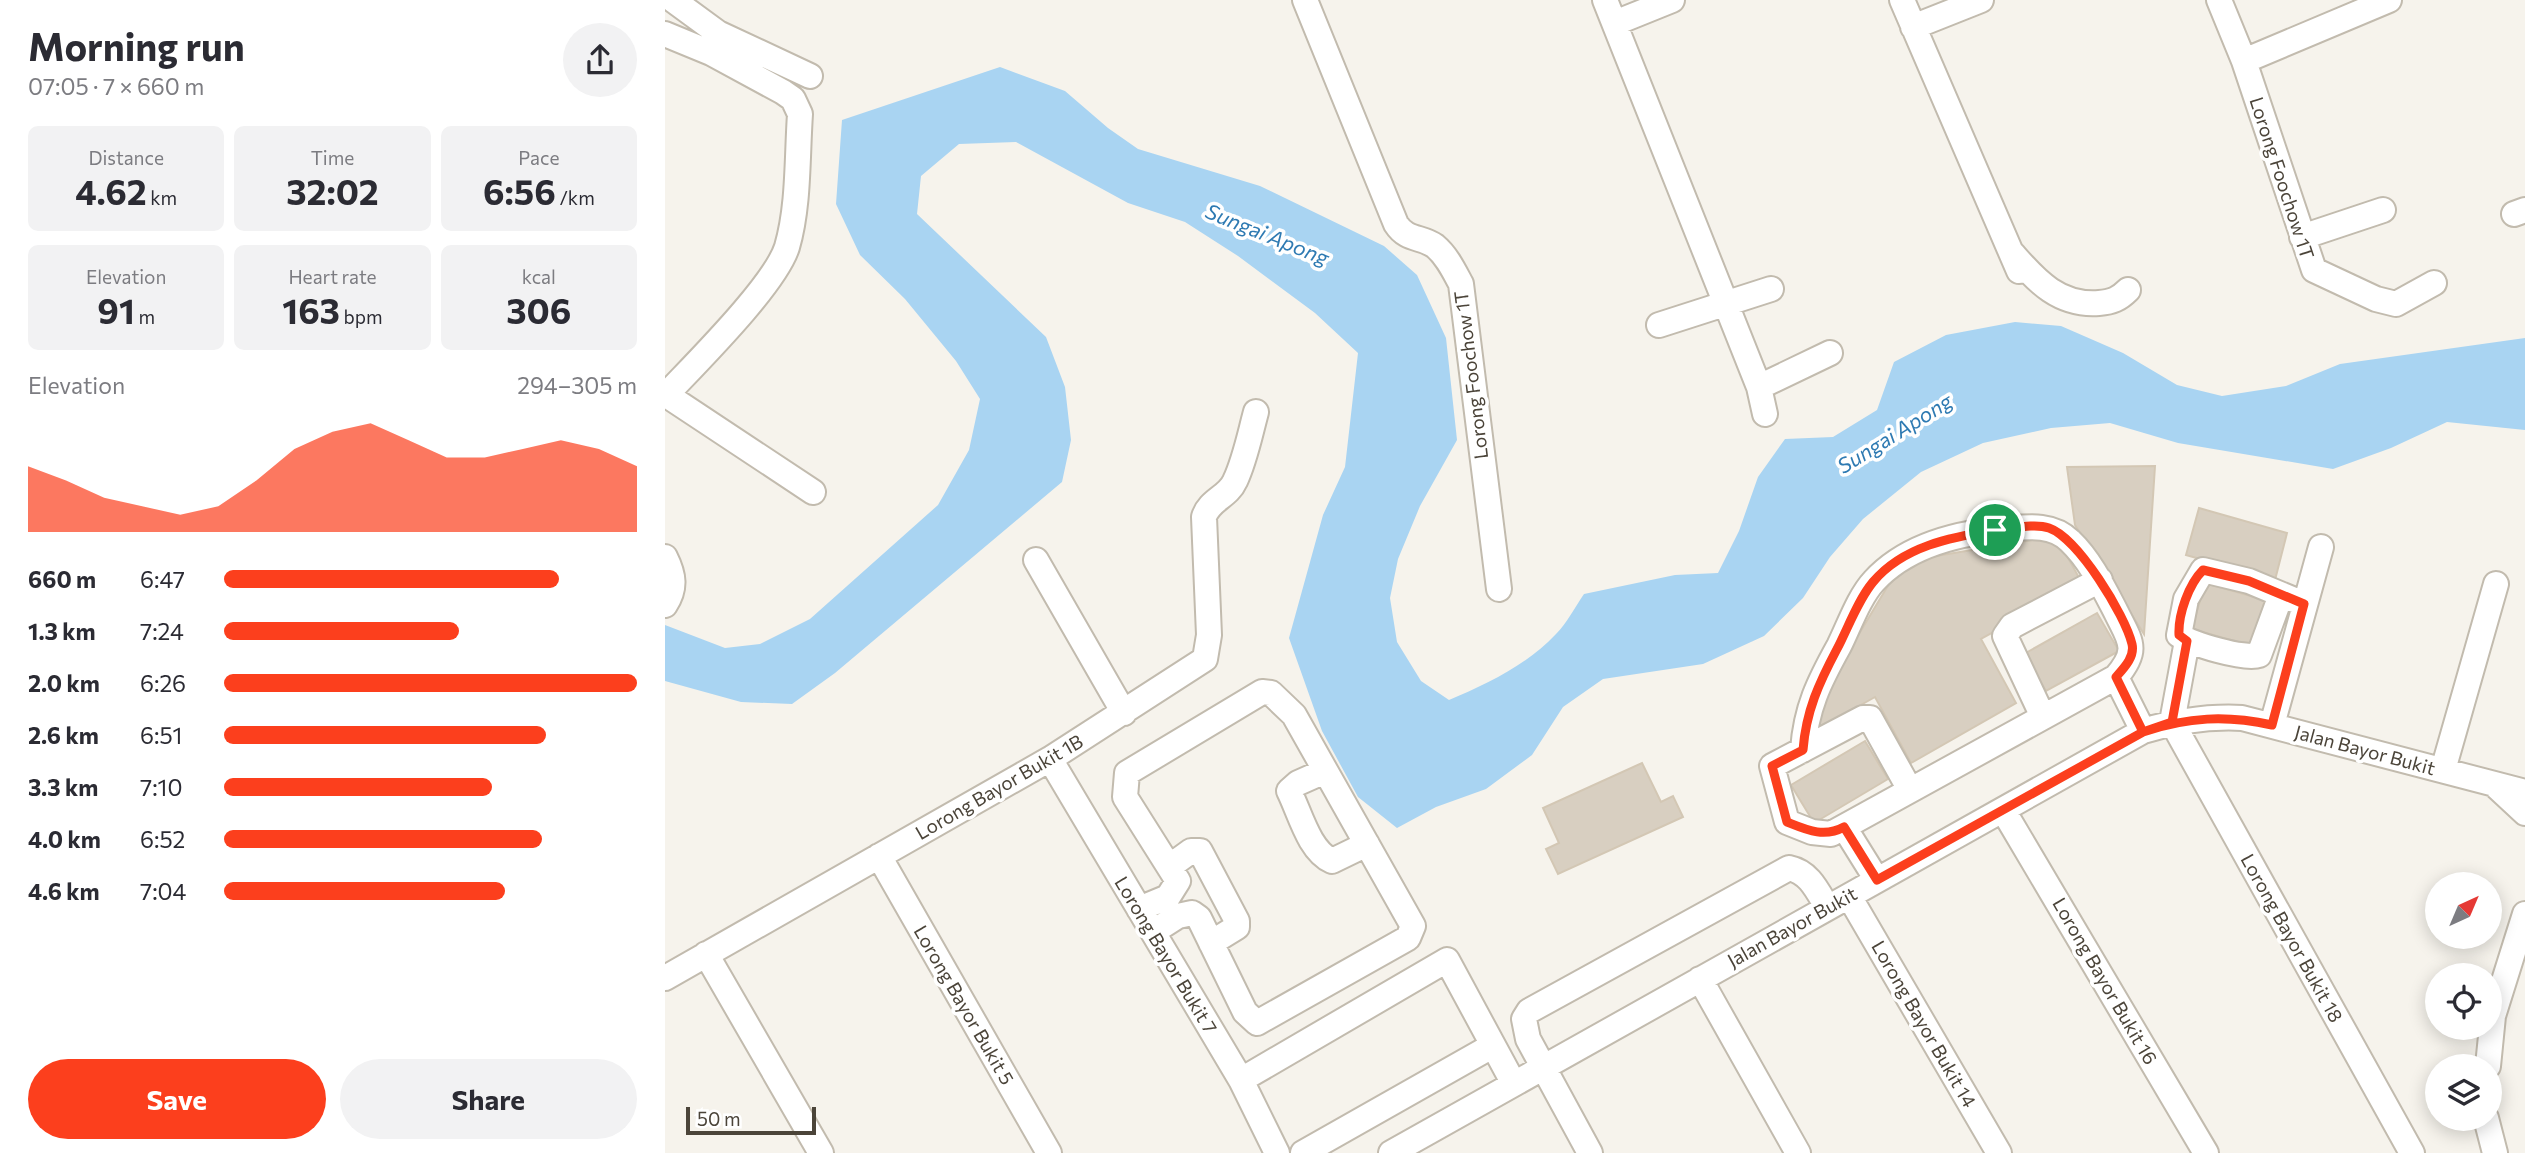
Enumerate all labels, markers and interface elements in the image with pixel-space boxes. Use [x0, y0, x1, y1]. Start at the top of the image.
text: Morning run [28, 22, 245, 69]
button: share [563, 23, 637, 97]
text: 07:05 · 7 × 660 m [28, 72, 204, 100]
street label: Lorong Foochow 1T [2245, 94, 2320, 262]
text: Distance [88, 146, 164, 169]
text: Time [311, 146, 354, 169]
text: Pace [518, 146, 559, 169]
text: 4.62 [75, 169, 147, 212]
text: 32:02 [286, 169, 379, 212]
text: 6:56 [483, 169, 556, 212]
text: km [147, 186, 177, 209]
text: /km [556, 186, 595, 209]
water label: Sungai Apong [1202, 198, 1334, 270]
text: Elevation [86, 265, 166, 288]
text: Heart rate [288, 265, 377, 288]
text: kcal [522, 265, 556, 288]
text: 91 [97, 288, 135, 331]
text: 163 [282, 288, 340, 331]
text: 306 [506, 288, 571, 331]
street label: Lorong Foochow 1T [1449, 290, 1492, 460]
text: m [135, 305, 155, 328]
text: bpm [340, 305, 383, 328]
text: Elevation [28, 371, 125, 399]
text: 294–305 m [517, 371, 637, 399]
water label: Sungai Apong [1832, 387, 1958, 478]
pin [1965, 500, 2025, 560]
icon: arrive [1976, 511, 2014, 549]
text: 660 m [28, 565, 96, 593]
text: 6:47 [140, 565, 185, 593]
text: 1.3 km [28, 617, 96, 645]
text: 7:24 [140, 617, 184, 645]
text: 2.0 km [28, 669, 100, 697]
text: 6:26 [140, 669, 186, 697]
street label: Jalan Bayor Bukit [2292, 720, 2438, 779]
text: 2.6 km [28, 721, 99, 749]
text: 6:51 [140, 721, 182, 749]
street label: Lorong Bayor Bukit 1B [911, 729, 1087, 844]
text: 3.3 km [28, 773, 98, 801]
text: 7:10 [140, 773, 182, 801]
text: 4.0 km [28, 825, 101, 853]
text: 6:52 [140, 825, 185, 853]
street label: Lorong Bayor Bukit 18 [2237, 850, 2348, 1026]
street label: Lorong Bayor Bukit 7 [1110, 872, 1222, 1037]
north arrow [2425, 872, 2503, 948]
map controls [2425, 872, 2502, 1131]
text: 4.6 km [28, 877, 100, 905]
text: 7:04 [140, 877, 186, 905]
street label: Jalan Bayor Bukit [1723, 881, 1861, 972]
street label: Lorong Bayor Bukit 16 [2048, 893, 2163, 1068]
street label: Lorong Bayor Bukit 5 [909, 921, 1019, 1089]
street label: Lorong Bayor Bukit 14 [1867, 936, 1982, 1111]
button: locate [2425, 963, 2502, 1040]
button: layers [2425, 1054, 2502, 1131]
button: Save [28, 1059, 326, 1139]
button: Share [340, 1059, 637, 1139]
scale bar [686, 1104, 815, 1136]
text: 50 m [697, 1107, 741, 1130]

